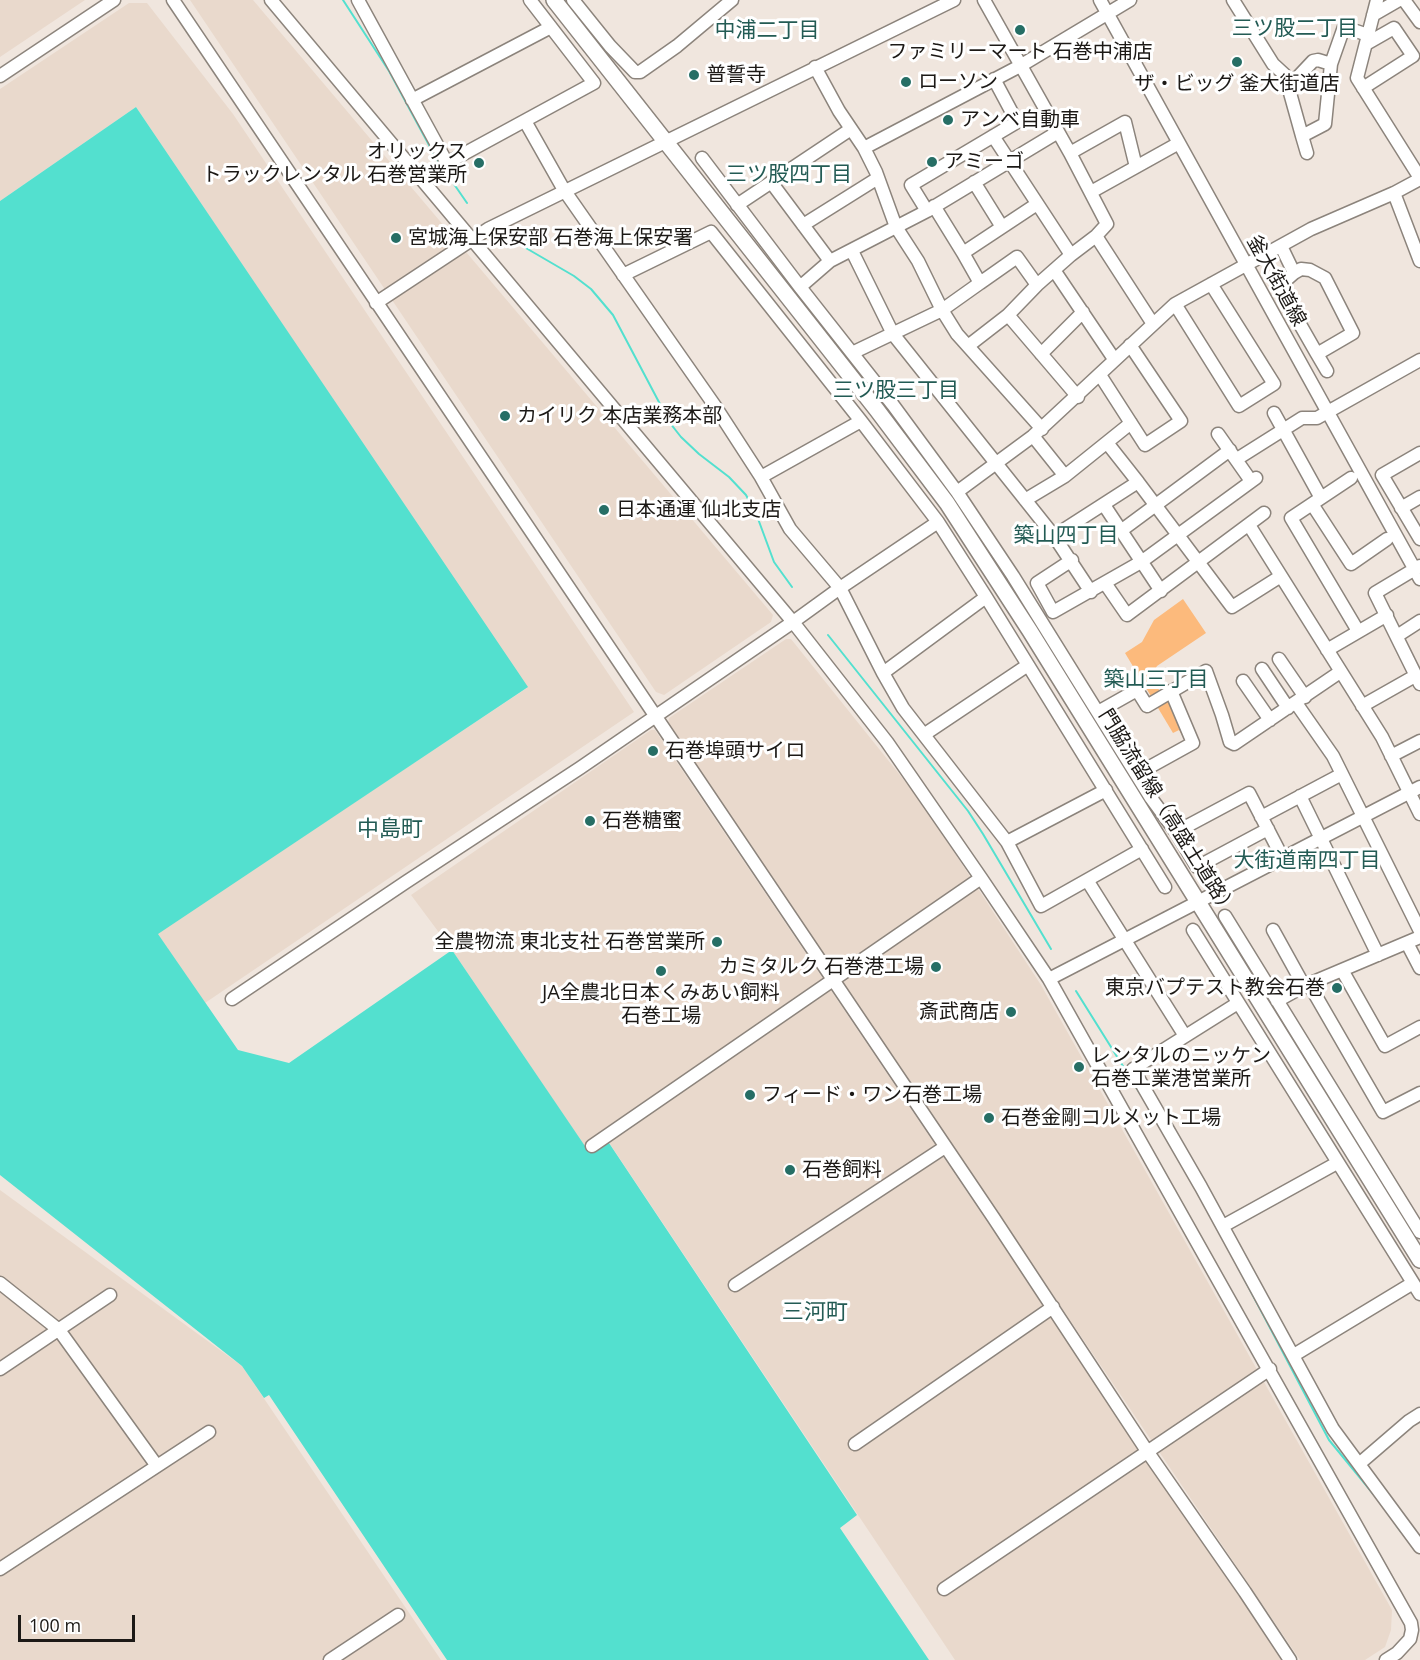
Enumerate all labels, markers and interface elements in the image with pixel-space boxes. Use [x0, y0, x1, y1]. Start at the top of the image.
district label: 三ツ股二丁目 [1232, 16, 1358, 42]
district label: 中浦二丁目 [715, 18, 819, 44]
marker: ファミリーマート 石巻中浦店 [1013, 23, 1027, 37]
place label: ファミリーマート 石巻中浦店 [887, 40, 1153, 64]
marker: ザ・ビッグ 釜大街道店 [1230, 55, 1244, 69]
place label: 普誓寺 [706, 63, 766, 87]
marker: 普誓寺 [687, 68, 701, 82]
place label: ローソン [918, 70, 998, 94]
place label: ザ・ビッグ 釜大街道店 [1134, 72, 1340, 96]
marker: ローソン [899, 75, 913, 89]
place label: アンベ自動車 [960, 108, 1080, 132]
marker: アンベ自動車 [941, 113, 955, 127]
place label: オリックス トラックレンタル 石巻営業所 [202, 140, 467, 187]
place label: アミーゴ [944, 150, 1024, 174]
marker: アミーゴ [925, 155, 939, 169]
marker: オリックス トラックレンタル 石巻営業所 [472, 156, 486, 170]
district label: 三ツ股四丁目 [726, 162, 852, 188]
place label: 宮城海上保安部 石巻海上保安署 [408, 226, 693, 250]
marker: 宮城海上保安部 石巻海上保安署 [389, 231, 403, 245]
street label: 釜大街道線 [1241, 231, 1311, 331]
district label: 三ツ股三丁目 [833, 378, 959, 404]
place label: カイリク 本店業務本部 [517, 404, 722, 428]
marker: カイリク 本店業務本部 [498, 409, 512, 423]
place label: 日本通運 仙北支店 [616, 498, 781, 522]
marker: 日本通運 仙北支店 [597, 503, 611, 517]
district label: 築山四丁目 [1014, 523, 1118, 549]
district label: 築山三丁目 [1104, 667, 1208, 693]
street label: 門脇流留線（高盛土道路） [1093, 705, 1241, 921]
place label: 石巻埠頭サイロ [665, 739, 805, 763]
marker: 石巻埠頭サイロ [646, 744, 660, 758]
place label: 石巻糖蜜 [602, 809, 682, 833]
marker: 石巻糖蜜 [583, 814, 597, 828]
district label: 中島町 [357, 817, 423, 843]
district label: 大街道南四丁目 [1234, 848, 1380, 874]
place label: 全農物流 東北支社 石巻営業所 [435, 930, 705, 954]
marker: 全農物流 東北支社 石巻営業所 [710, 935, 724, 949]
place label: カミタルク 石巻港工場 [719, 955, 924, 979]
marker: カミタルク 石巻港工場 [929, 960, 943, 974]
marker: JA全農北日本くみあい飼料 石巻工場 [654, 964, 668, 978]
place label: 東京バプテスト教会石巻 [1105, 976, 1325, 1000]
place label: JA全農北日本くみあい飼料 石巻工場 [542, 981, 780, 1028]
marker: 東京バプテスト教会石巻 [1330, 981, 1344, 995]
place label: 斎武商店 [919, 1000, 999, 1024]
marker: 斎武商店 [1004, 1005, 1018, 1019]
place label: レンタルのニッケン 石巻工業港営業所 [1091, 1044, 1271, 1091]
marker: レンタルのニッケン 石巻工業港営業所 [1072, 1060, 1086, 1074]
place label: フィード・ワン石巻工場 [762, 1083, 982, 1107]
marker: フィード・ワン石巻工場 [743, 1088, 757, 1102]
place label: 石巻金剛コルメット工場 [1001, 1106, 1221, 1130]
marker: 石巻金剛コルメット工場 [982, 1111, 996, 1125]
place label: 石巻飼料 [802, 1158, 882, 1182]
marker: 石巻飼料 [783, 1163, 797, 1177]
district label: 三河町 [782, 1300, 848, 1326]
scale bar [21, 1603, 138, 1641]
text: 100 m [29, 1613, 81, 1637]

